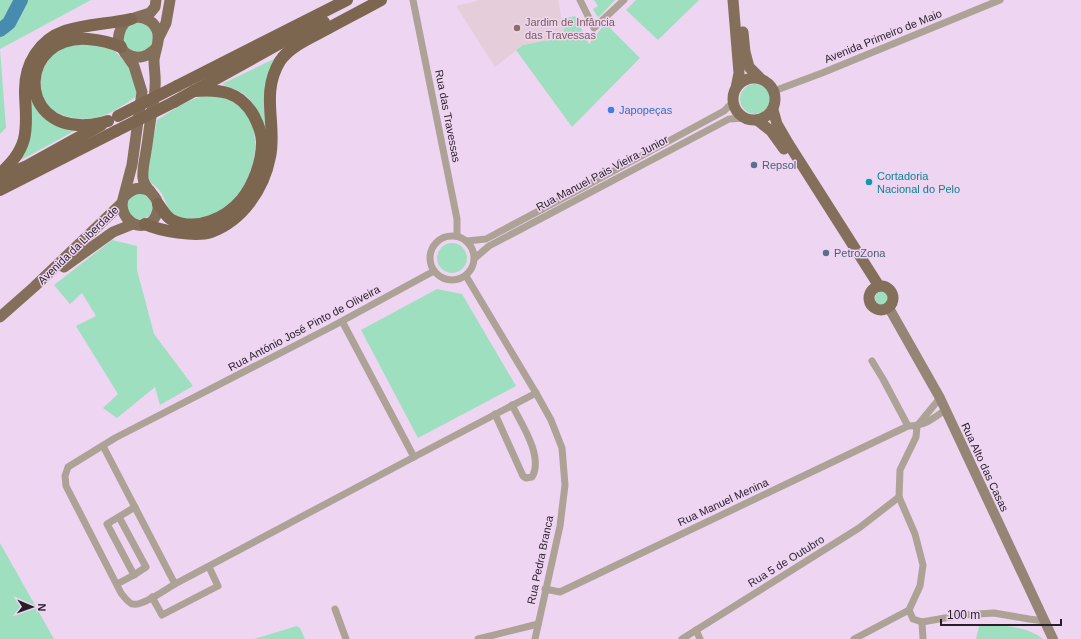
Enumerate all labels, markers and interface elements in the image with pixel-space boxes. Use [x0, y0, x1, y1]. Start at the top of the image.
street label: Avenida Primeiro de Maio [822, 7, 944, 65]
place label: Jardim de Infância das Travessas [525, 16, 616, 41]
marker: Jardim de Infância das Travessas [512, 23, 522, 33]
street label: Rua das Travessas [433, 69, 463, 164]
place label: Japopeças [619, 104, 673, 116]
marker: Japopeças [606, 105, 616, 115]
street label: Rua Manuel Pais Vieira Junior [534, 133, 670, 213]
place label: Repsol [762, 159, 796, 171]
marker: Repsol [749, 160, 759, 170]
place label: Cortadoria Nacional do Pelo [877, 170, 960, 195]
marker: Cortadoria Nacional do Pelo [864, 177, 874, 187]
street label: Avenida da Liberdade [35, 204, 121, 286]
place label: PetroZona [834, 247, 886, 259]
marker: PetroZona [821, 248, 831, 258]
street label: Rua António José Pinto de Oliveira [226, 282, 383, 373]
street label: Rua Alto das Casas [959, 421, 1011, 514]
street label: Rua Manuel Menina [676, 475, 771, 528]
street label: Rua Pedra Branca [525, 514, 555, 606]
street label: Rua 5 de Outubro [746, 533, 826, 589]
north arrow [12, 587, 52, 627]
scale bar [941, 601, 1061, 627]
text: N [36, 603, 48, 612]
text: 100 m [947, 608, 980, 622]

